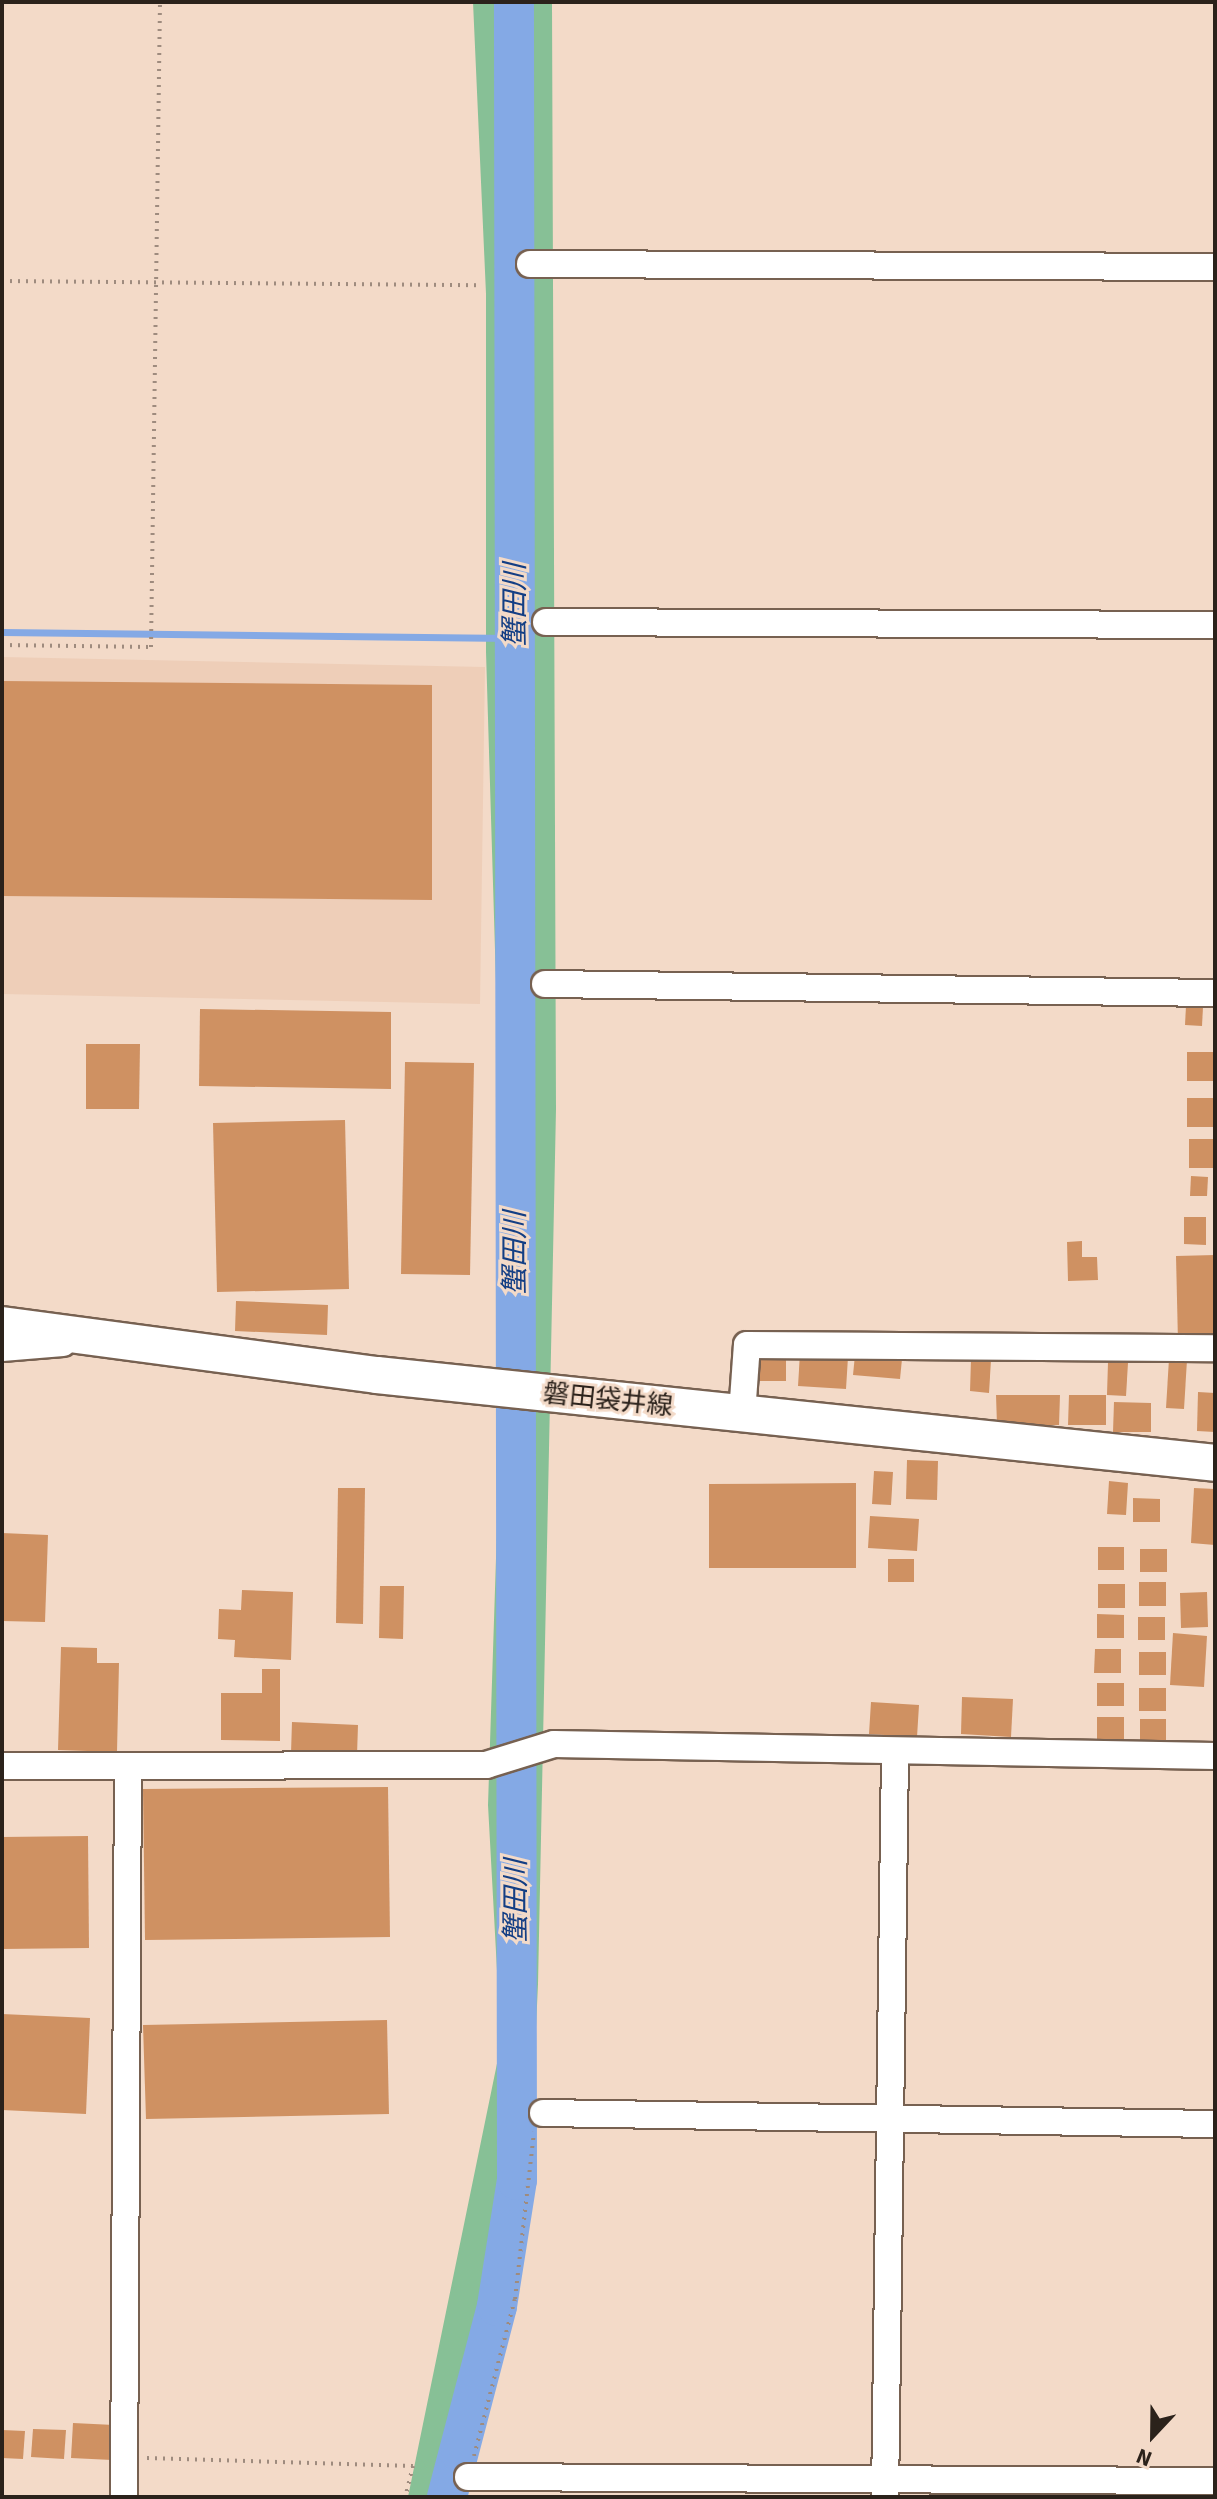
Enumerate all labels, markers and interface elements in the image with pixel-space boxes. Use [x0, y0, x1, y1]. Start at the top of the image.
water label: 蟹田川 [498, 563, 532, 647]
water label: 蟹田川 [498, 1211, 532, 1295]
street label: 磐田袋井線 [542, 1378, 674, 1422]
water label: 蟹田川 [499, 1859, 533, 1943]
north arrow [1113, 2395, 1193, 2475]
text: N [1131, 2440, 1157, 2475]

